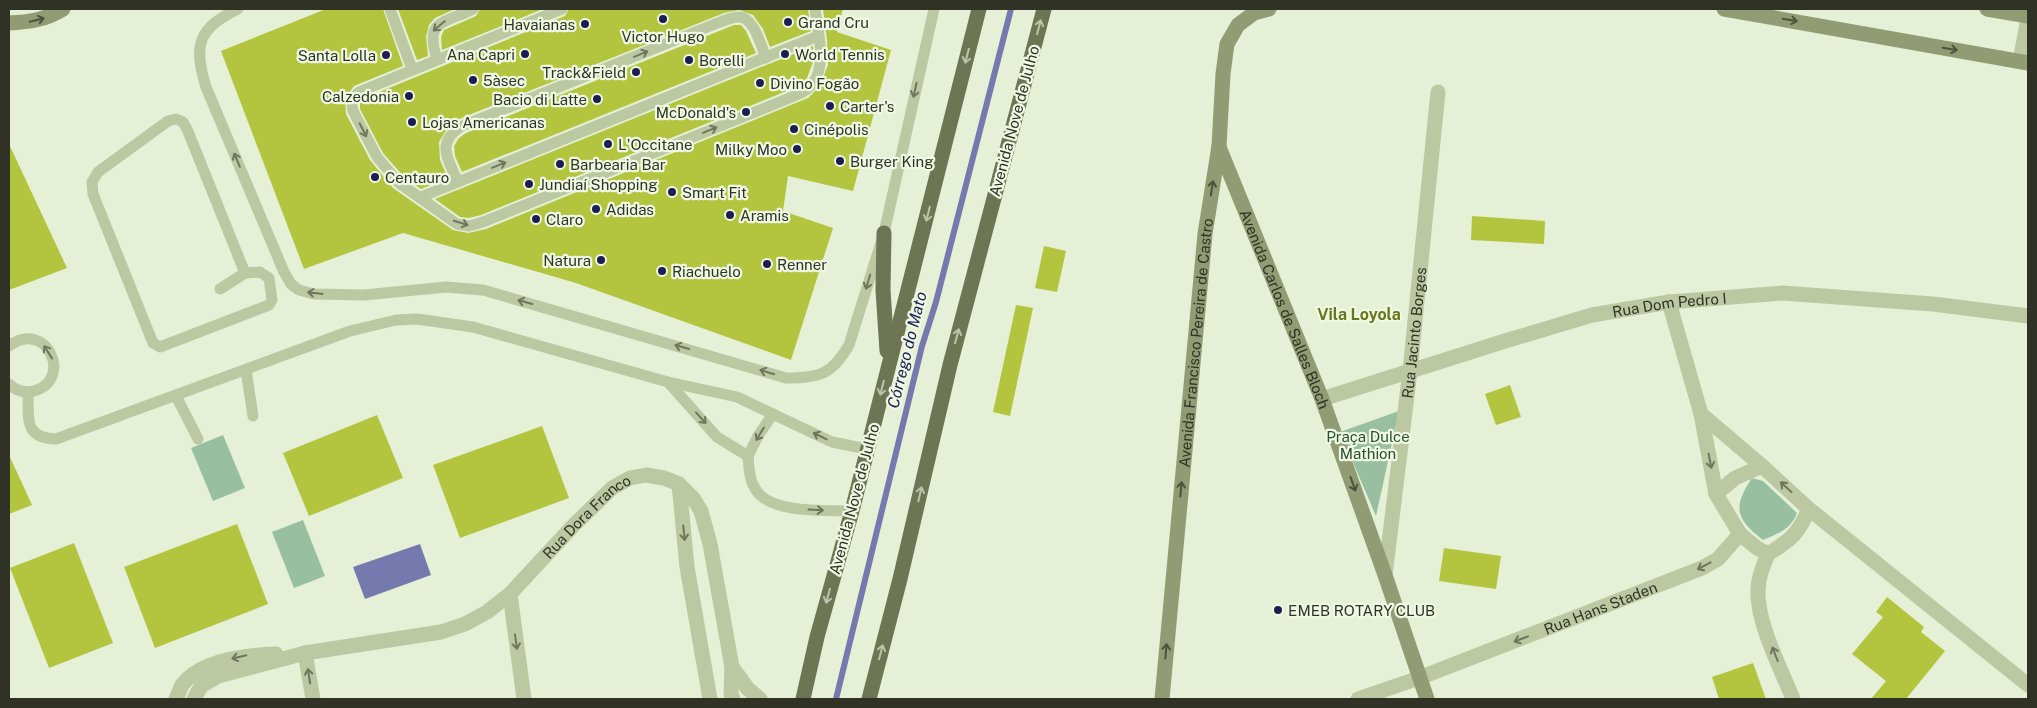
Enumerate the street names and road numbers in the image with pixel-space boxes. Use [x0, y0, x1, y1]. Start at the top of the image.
street label: Avenida Nove de Julho [986, 44, 1042, 198]
street label: Avenida Carlos de Salles Bloch [1237, 207, 1333, 411]
street label: Avenida Francisco Pereira de Castro [1175, 217, 1216, 468]
street label: Rua Jacinto Borges [1398, 266, 1429, 399]
street label: Rua Dom Pedro I [1611, 289, 1727, 320]
street label: Avenida Nove de Julho [826, 422, 882, 576]
street label: Rua Dora Franco [539, 471, 633, 562]
street label: Rua Hans Staden [1541, 578, 1659, 637]

